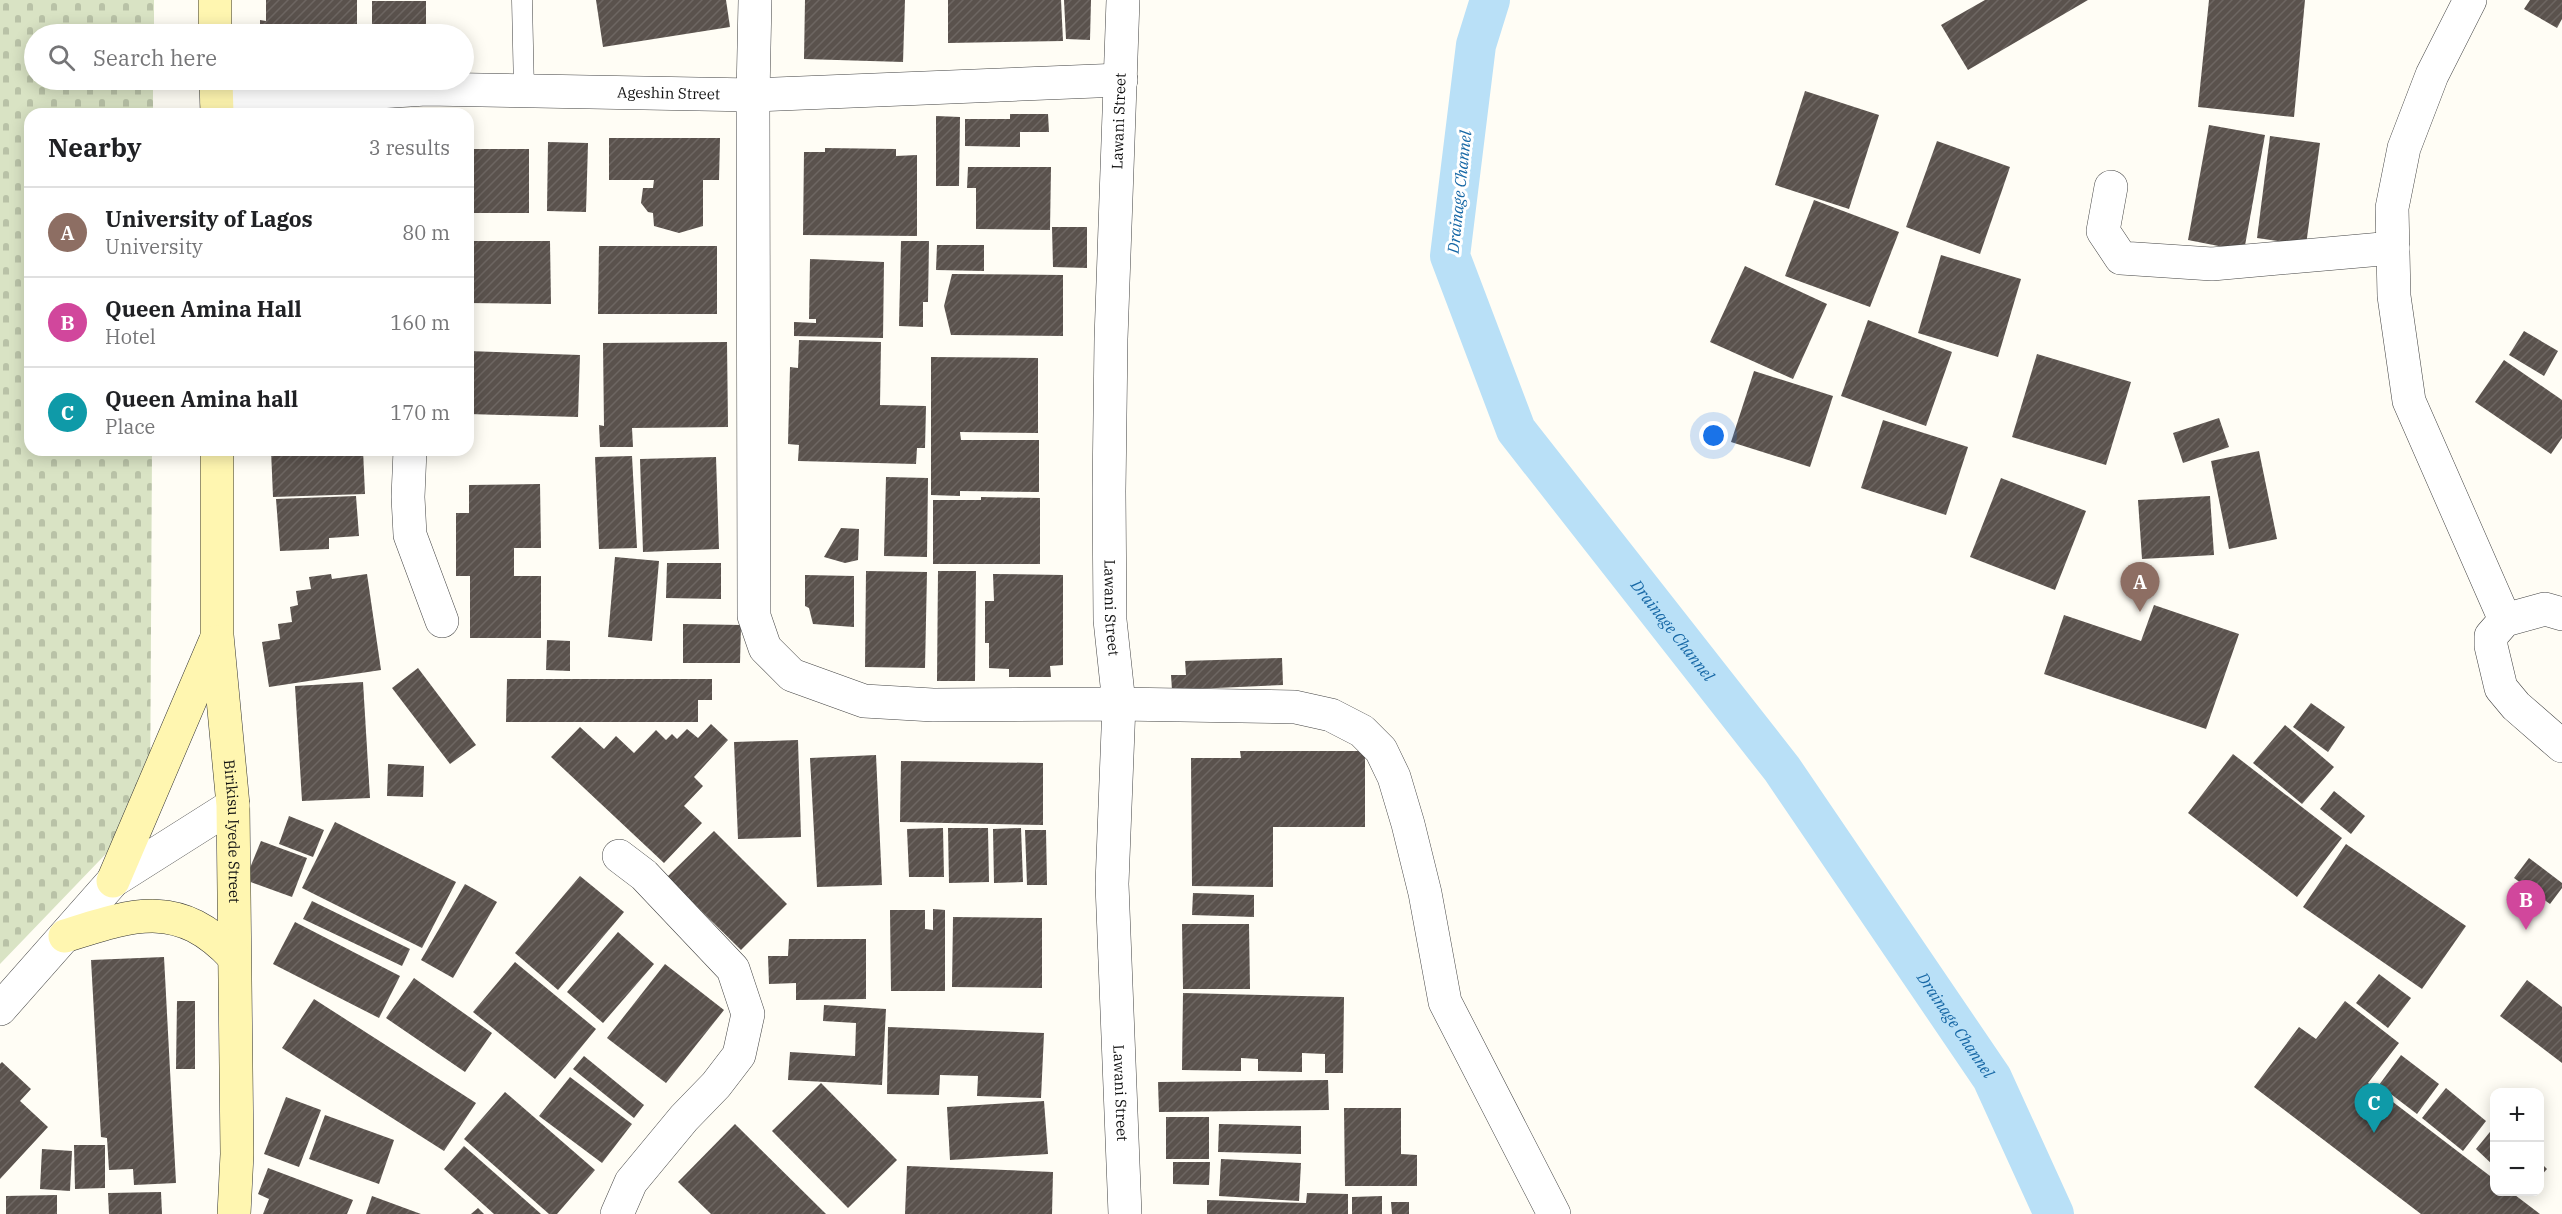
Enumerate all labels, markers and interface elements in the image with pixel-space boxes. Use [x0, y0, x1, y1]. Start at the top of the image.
search box [24, 24, 474, 90]
icon: search [45, 41, 78, 74]
text: Search here [93, 43, 217, 72]
street label: Lawani Street [1107, 72, 1130, 170]
street label: Ageshin Street [617, 83, 720, 103]
water label: Drainage Channel [1443, 129, 1475, 255]
text: Nearby [48, 130, 142, 164]
text: 3 results [369, 134, 450, 161]
text: University of Lagos [105, 204, 313, 233]
text: A [61, 219, 74, 246]
text: 80 m [402, 219, 450, 246]
text: University [105, 233, 203, 260]
text: Queen Amina Hall [105, 294, 302, 323]
text: B [60, 309, 75, 336]
text: 160 m [390, 309, 450, 336]
text: Hotel [105, 323, 156, 350]
text: Queen Amina hall [105, 384, 298, 413]
text: C [61, 399, 74, 426]
text: 170 m [390, 399, 450, 426]
text: Place [105, 413, 155, 440]
your location [1699, 421, 1728, 450]
street label: Lawani Street [1101, 559, 1124, 657]
pin: A [2120, 562, 2160, 612]
water label: Drainage Channel [1626, 574, 1719, 685]
street label: Birikisu Iyede Street [220, 759, 244, 903]
pin: B [2506, 880, 2546, 930]
water label: Drainage Channel [1912, 967, 1999, 1082]
street label: Lawani Street [1109, 1044, 1132, 1142]
pin: C [2354, 1084, 2394, 1133]
map controls [2490, 1088, 2544, 1196]
button: + [2490, 1088, 2544, 1142]
button: − [2490, 1142, 2544, 1196]

